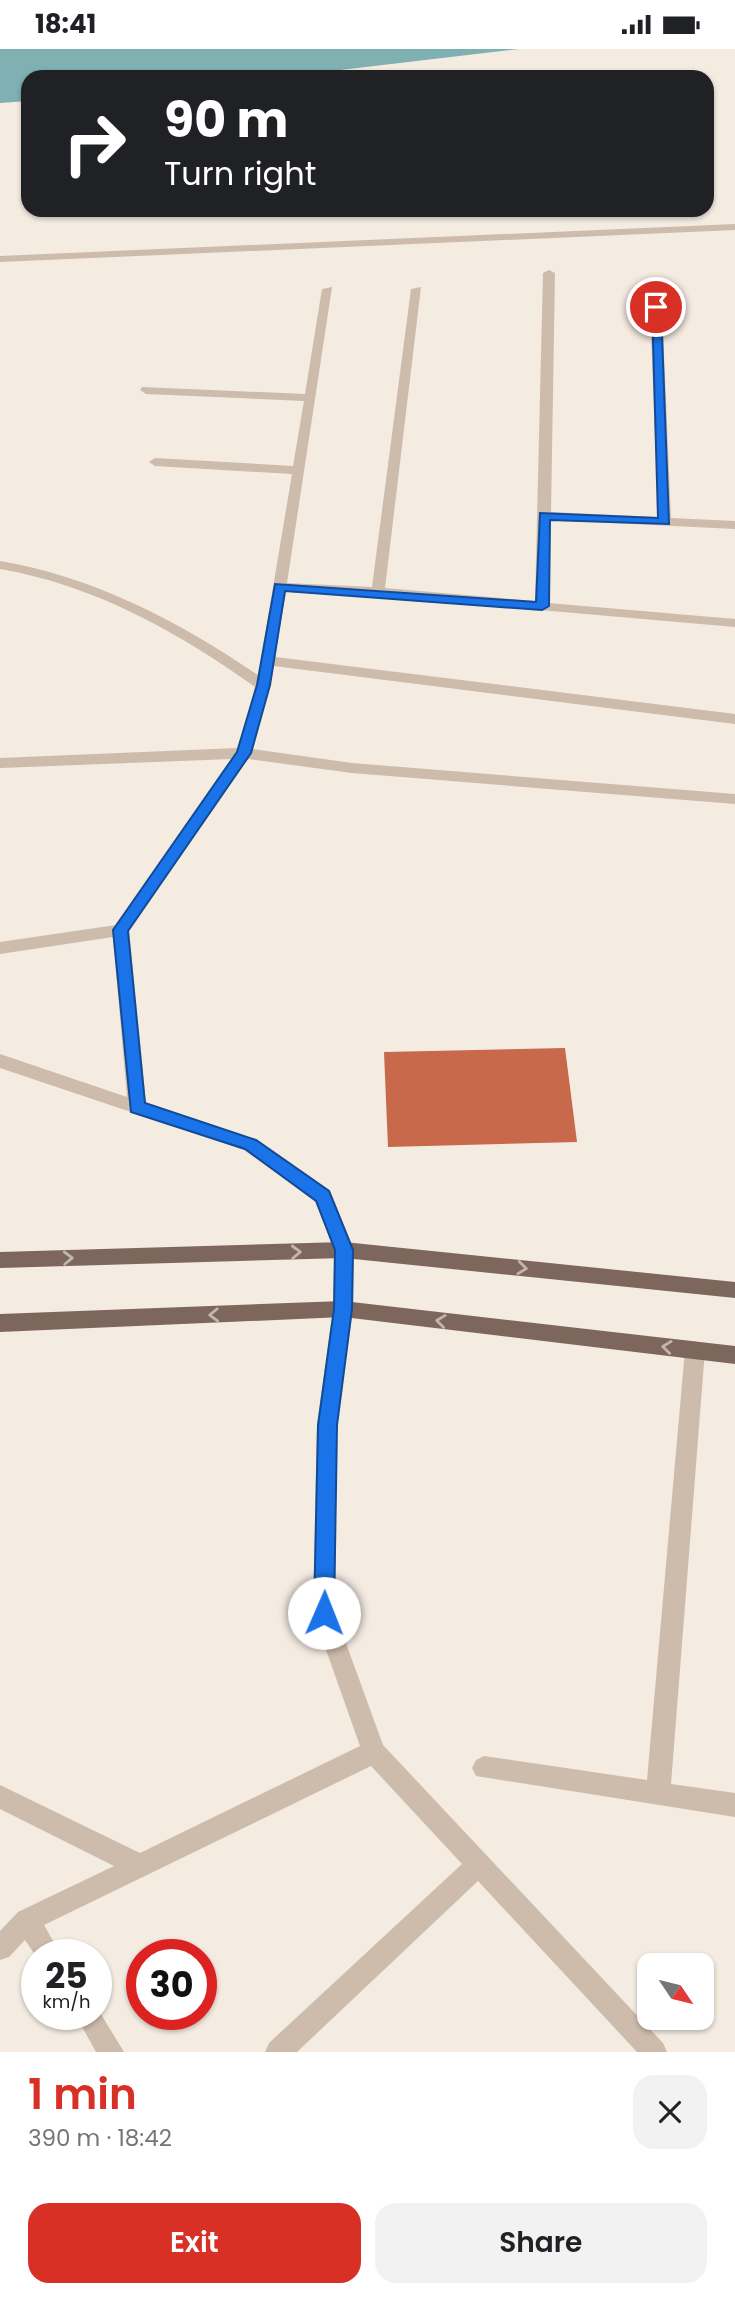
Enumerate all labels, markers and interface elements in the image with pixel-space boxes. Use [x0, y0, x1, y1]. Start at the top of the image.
text: 18:41 [35, 6, 96, 42]
text: 90 m [164, 86, 288, 154]
icon: right [49, 98, 140, 189]
text: Turn right [164, 151, 316, 196]
pin [626, 277, 686, 337]
icon: arrive [637, 288, 675, 326]
one-way arrow [290, 1244, 301, 1259]
one-way arrow [63, 1250, 74, 1266]
one-way arrow [516, 1261, 528, 1276]
one-way arrow [209, 1307, 220, 1322]
one-way arrow [435, 1313, 447, 1328]
one-way arrow [661, 1339, 673, 1354]
position arrow [287, 1576, 361, 1650]
speed limit sign: 30 [126, 1939, 217, 2030]
text: 25 [45, 1951, 88, 2000]
north arrow [637, 1953, 714, 2030]
map controls [637, 1953, 714, 2030]
text: km/h [43, 1989, 90, 2014]
text: 1 min [28, 2065, 137, 2124]
button: close [633, 2075, 707, 2149]
text: 390 m · 18:42 [28, 2122, 172, 2154]
button: Exit [28, 2203, 361, 2283]
button: Share [375, 2203, 707, 2283]

